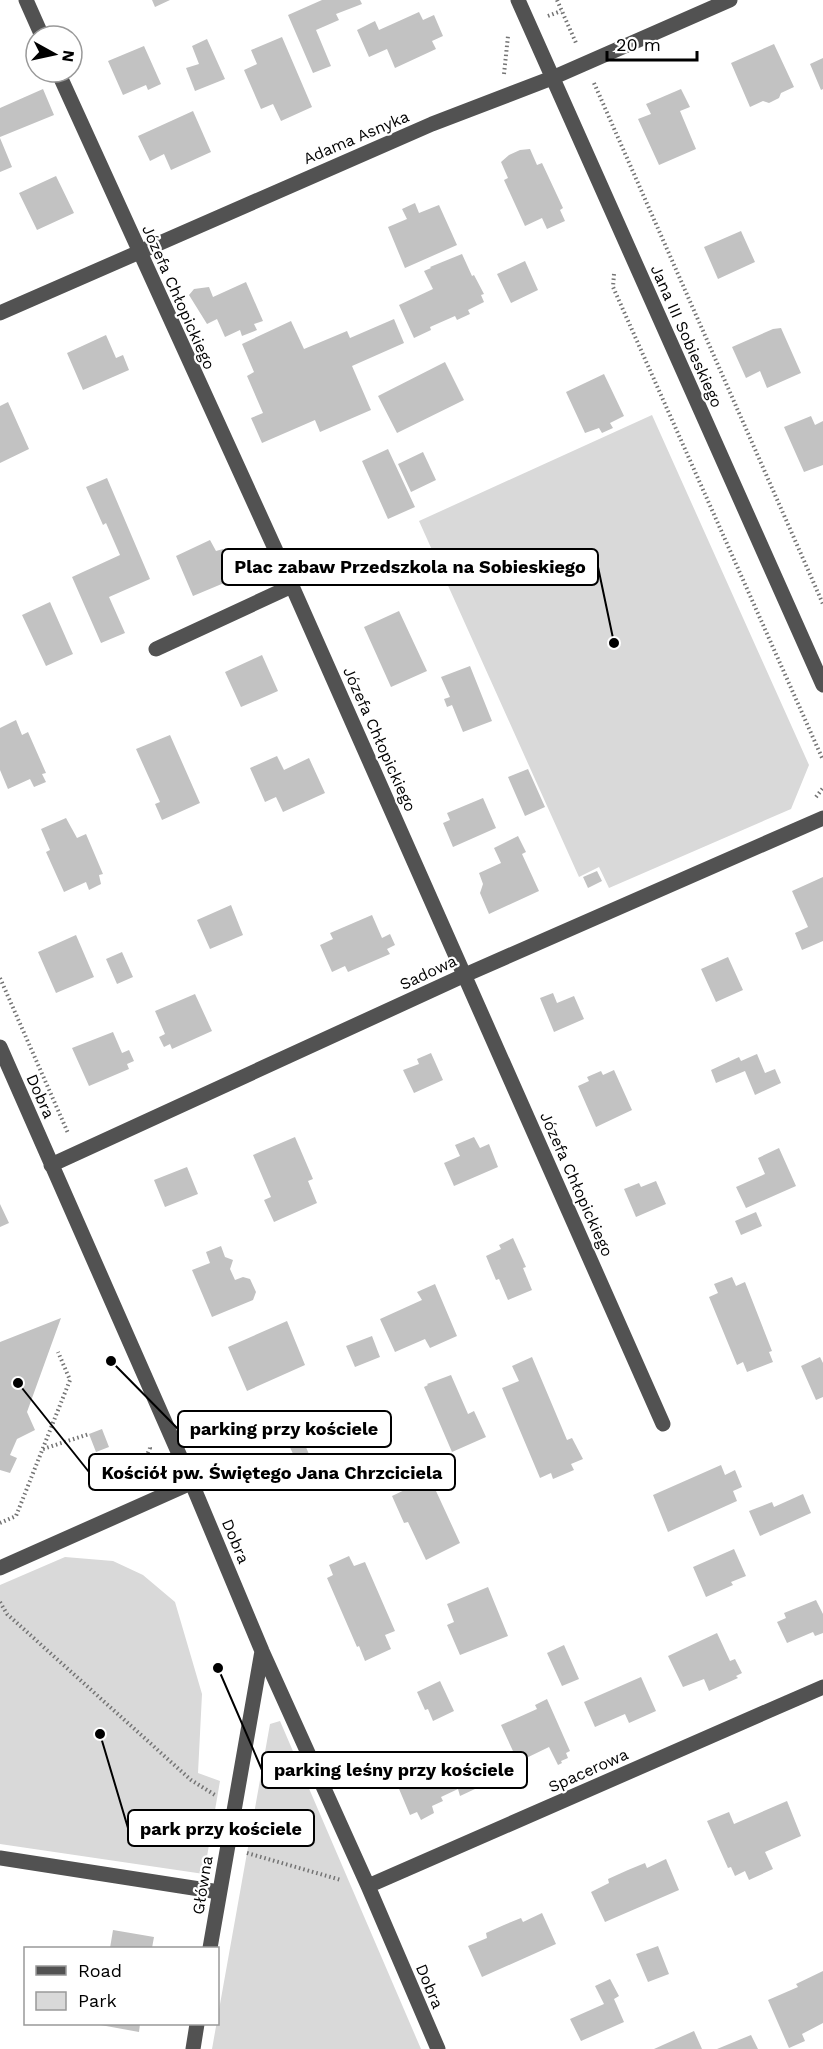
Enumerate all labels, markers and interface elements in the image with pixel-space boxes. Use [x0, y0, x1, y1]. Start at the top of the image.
north arrow [24, 24, 84, 84]
scale bar [607, 24, 697, 62]
text: 20 m [616, 34, 661, 55]
text: N [58, 49, 79, 63]
street label: Adama Asnyka [300, 107, 412, 168]
street label: Józefa Chłopickiego [138, 222, 219, 372]
street label: Jana III Sobieskiego [647, 262, 727, 410]
callout: Plac zabaw Przedszkola na Sobieskiego [222, 549, 598, 585]
text: Plac zabaw Przedszkola na Sobieskiego [234, 556, 586, 577]
street label: Józefa Chłopickiego [339, 664, 420, 814]
street label: Sadowa [397, 951, 460, 994]
street label: Dobra [22, 1071, 59, 1121]
street label: Józefa Chłopickiego [536, 1109, 617, 1259]
callout: parking przy kościele [178, 1411, 391, 1447]
text: parking przy kościele [190, 1418, 378, 1439]
callout: Kościół pw. Świętego Jana Chrzciciela [89, 1454, 455, 1490]
text: Kościół pw. Świętego Jana Chrzciciela [102, 1462, 443, 1483]
street label: Dobra [218, 1516, 253, 1566]
street label: Spacerowa [545, 1744, 631, 1796]
callout: parking leśny przy kościele [262, 1752, 527, 1788]
text: parking leśny przy kościele [274, 1759, 514, 1780]
callout: park przy kościele [128, 1810, 314, 1846]
text: park przy kościele [140, 1818, 302, 1839]
street label: Główna [188, 1854, 217, 1916]
legend [24, 1947, 219, 2025]
text: Road [78, 1960, 122, 1981]
street label: Dobra [412, 1961, 447, 2011]
text: Park [78, 1990, 117, 2011]

